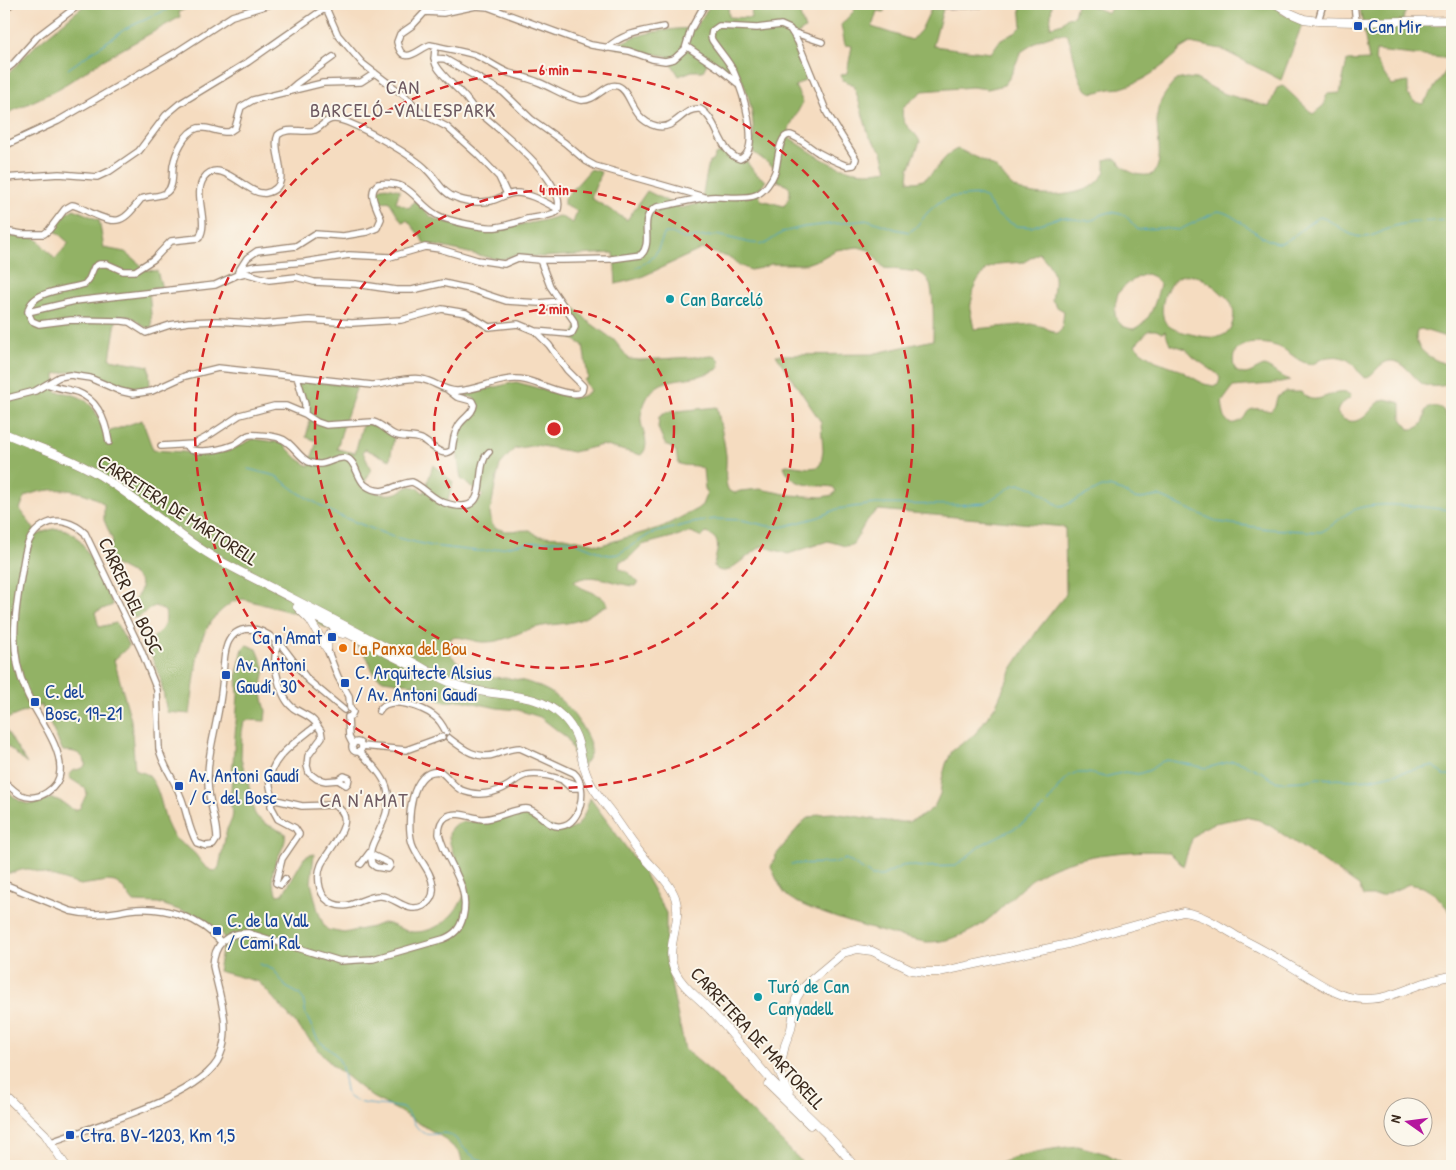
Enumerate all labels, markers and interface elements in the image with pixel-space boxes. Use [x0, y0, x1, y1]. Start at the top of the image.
place label: Can Mir [1368, 13, 1422, 39]
marker: Can Mir [1352, 20, 1364, 32]
text: 6 min [539, 59, 569, 80]
district label: CAN BARCELÓ-VALLESPARK [310, 73, 496, 123]
text: 4 min [539, 179, 569, 200]
place label: Can Barceló [680, 286, 763, 312]
marker: Can Barceló [664, 293, 676, 305]
text: 2 min [539, 298, 570, 319]
centre of rings [545, 420, 563, 438]
street label: CARRETERA DE MARTORELL [93, 448, 263, 572]
street label: CARRER DEL BOSC [92, 533, 170, 659]
place label: Ca n'Amat [252, 624, 322, 650]
marker: Ca n'Amat [326, 631, 338, 643]
place label: La Panxa del Bou [353, 635, 467, 661]
marker: La Panxa del Bou [337, 642, 349, 654]
place label: Av. Antoni Gaudí, 30 [236, 651, 306, 699]
place label: C. Arquitecte Alsius / Av. Antoni Gaudí [355, 659, 492, 707]
marker: Av. Antoni Gaudí, 30 [220, 669, 232, 681]
marker: C. Arquitecte Alsius / Av. Antoni Gaudí [339, 677, 351, 689]
place label: C. del Bosc, 19-21 [45, 678, 123, 726]
marker: C. del Bosc, 19-21 [29, 696, 41, 708]
place label: Av. Antoni Gaudí / C. del Bosc [189, 762, 299, 810]
marker: Av. Antoni Gaudí / C. del Bosc [173, 780, 185, 792]
district label: CA N'AMAT [319, 786, 409, 813]
place label: C. de la Vall / Camí Ral [227, 907, 309, 955]
marker: C. de la Vall / Camí Ral [211, 925, 223, 937]
street label: CARRETERA DE MARTORELL [685, 961, 831, 1115]
place label: Turó de Can Canyadell [768, 973, 850, 1021]
marker: Turó de Can Canyadell [752, 991, 764, 1003]
north arrow [1384, 1098, 1434, 1148]
text: N [1385, 1112, 1405, 1125]
place label: Ctra. BV-1203, Km 1,5 [80, 1122, 235, 1148]
marker: Ctra. BV-1203, Km 1,5 [64, 1129, 76, 1141]

